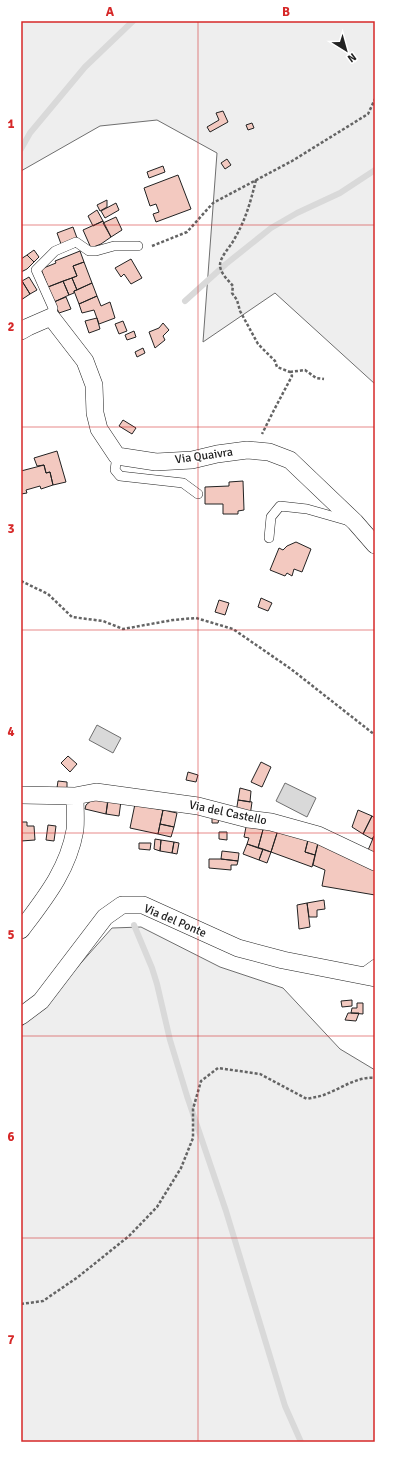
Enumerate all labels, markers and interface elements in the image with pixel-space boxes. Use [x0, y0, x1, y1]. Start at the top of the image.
text: A [106, 4, 115, 20]
text: B [282, 4, 290, 20]
north arrow [326, 30, 366, 70]
text: N [345, 50, 359, 65]
text: 1 [7, 116, 15, 132]
text: 2 [7, 319, 15, 335]
street label: Via Quaivra [174, 445, 234, 467]
text: 3 [7, 521, 15, 537]
text: 4 [7, 724, 15, 740]
street label: Via del Castello [188, 797, 268, 829]
street label: Via del Ponte [141, 901, 209, 941]
text: 5 [7, 927, 15, 943]
text: 6 [7, 1129, 15, 1145]
text: 7 [7, 1332, 15, 1348]

